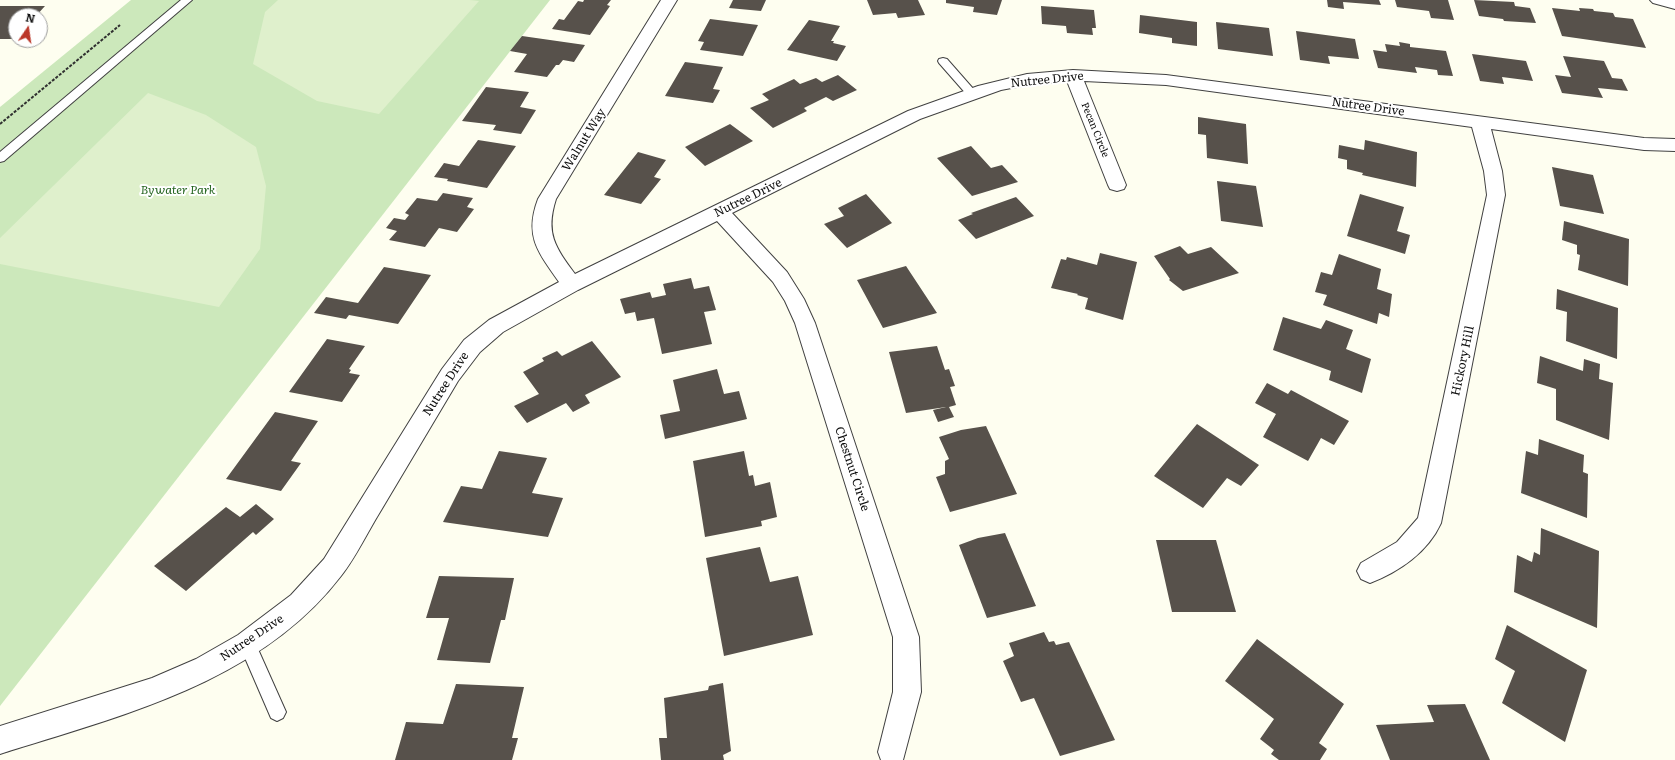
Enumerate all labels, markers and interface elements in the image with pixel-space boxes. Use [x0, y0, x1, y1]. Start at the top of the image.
north arrow [8, 8, 48, 48]
text: N [24, 8, 37, 26]
street label: Nutree Drive [1010, 69, 1084, 91]
street label: Nutree Drive [1331, 95, 1405, 119]
street label: Pecan Circle [1078, 101, 1112, 159]
street label: Walnut Way [559, 106, 609, 174]
street label: Nutree Drive [712, 175, 784, 221]
park label: Bywater Park [141, 183, 215, 197]
street label: Hickory Hill [1449, 325, 1477, 397]
street label: Nutree Drive [420, 349, 472, 419]
street label: Chestnut Circle [832, 425, 872, 513]
street label: Nutree Drive [218, 612, 286, 664]

